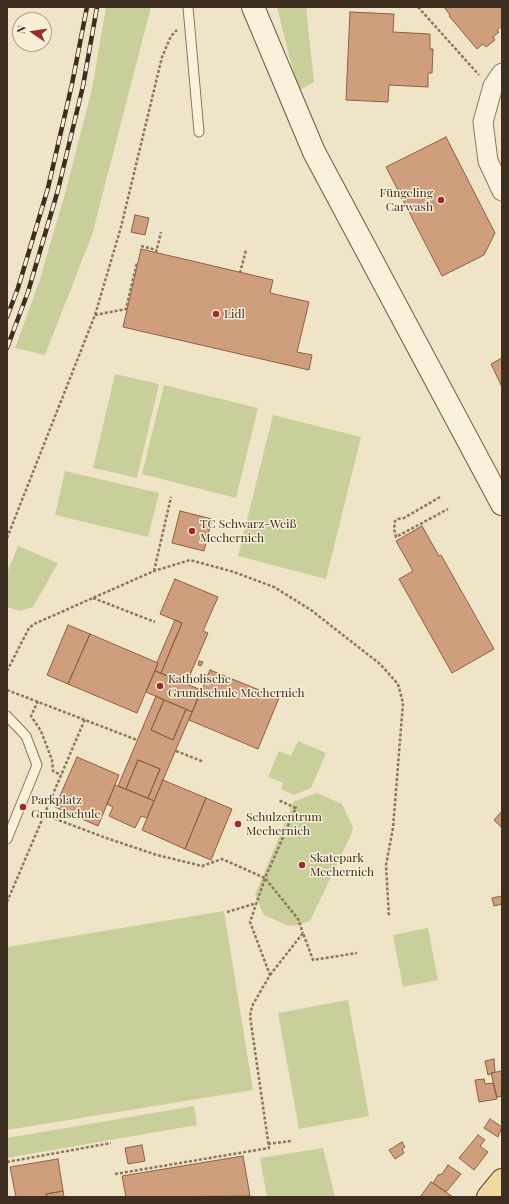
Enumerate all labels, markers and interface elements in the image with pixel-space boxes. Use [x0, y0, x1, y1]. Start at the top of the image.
north arrow [12, 12, 52, 52]
text: N [13, 24, 29, 35]
place label: Füngeling Carwash [380, 186, 433, 214]
marker: Füngeling Carwash [436, 195, 446, 205]
place label: Lidl [224, 307, 245, 321]
marker: Lidl [211, 309, 221, 319]
place label: TC Schwarz-Weiß Mechernich [200, 517, 297, 545]
marker: TC Schwarz-Weiß Mechernich [187, 526, 197, 536]
place label: Katholische Grundschule Mechernich [168, 672, 305, 700]
marker: Katholische Grundschule Mechernich [155, 681, 165, 691]
place label: Parkplatz Grundschule [31, 793, 100, 821]
marker: Parkplatz Grundschule [18, 802, 28, 812]
place label: Schulzentrum Mechernich [246, 810, 322, 838]
marker: Schulzentrum Mechernich [233, 819, 243, 829]
place label: Skatepark Mechernich [310, 851, 374, 879]
marker: Skatepark Mechernich [297, 860, 307, 870]

